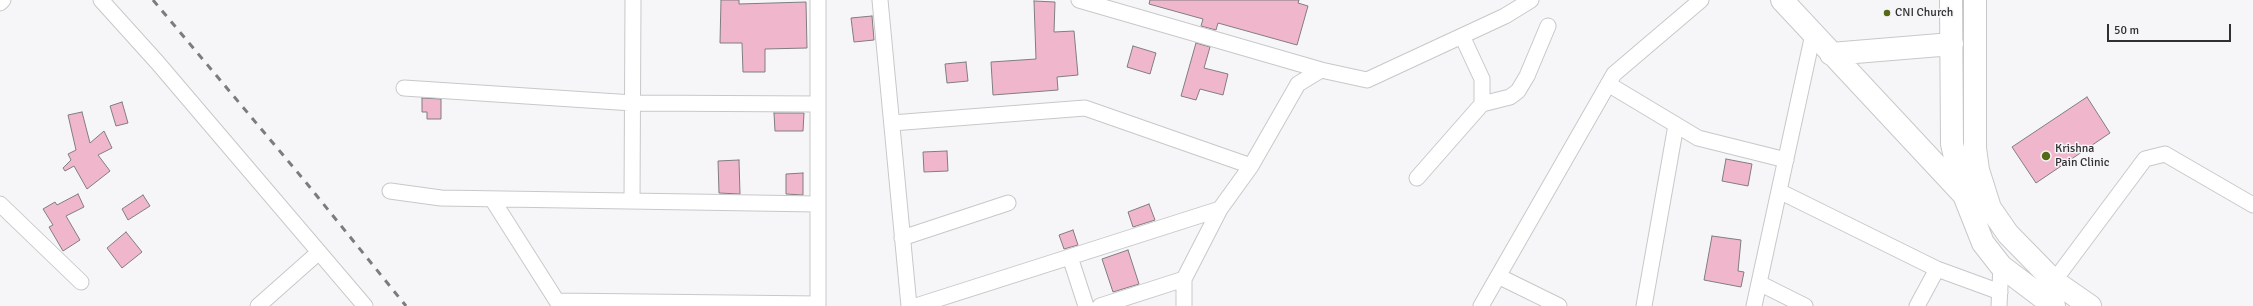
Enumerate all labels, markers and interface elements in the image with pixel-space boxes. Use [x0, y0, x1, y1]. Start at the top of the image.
place label: CNI Church [1895, 6, 1953, 20]
marker: CNI Church [1882, 8, 1892, 18]
scale bar [2109, 16, 2233, 42]
text: 50 m [2114, 23, 2139, 38]
place label: Krishna Pain Clinic [2055, 142, 2110, 170]
marker: Krishna Pain Clinic [2040, 150, 2052, 162]

